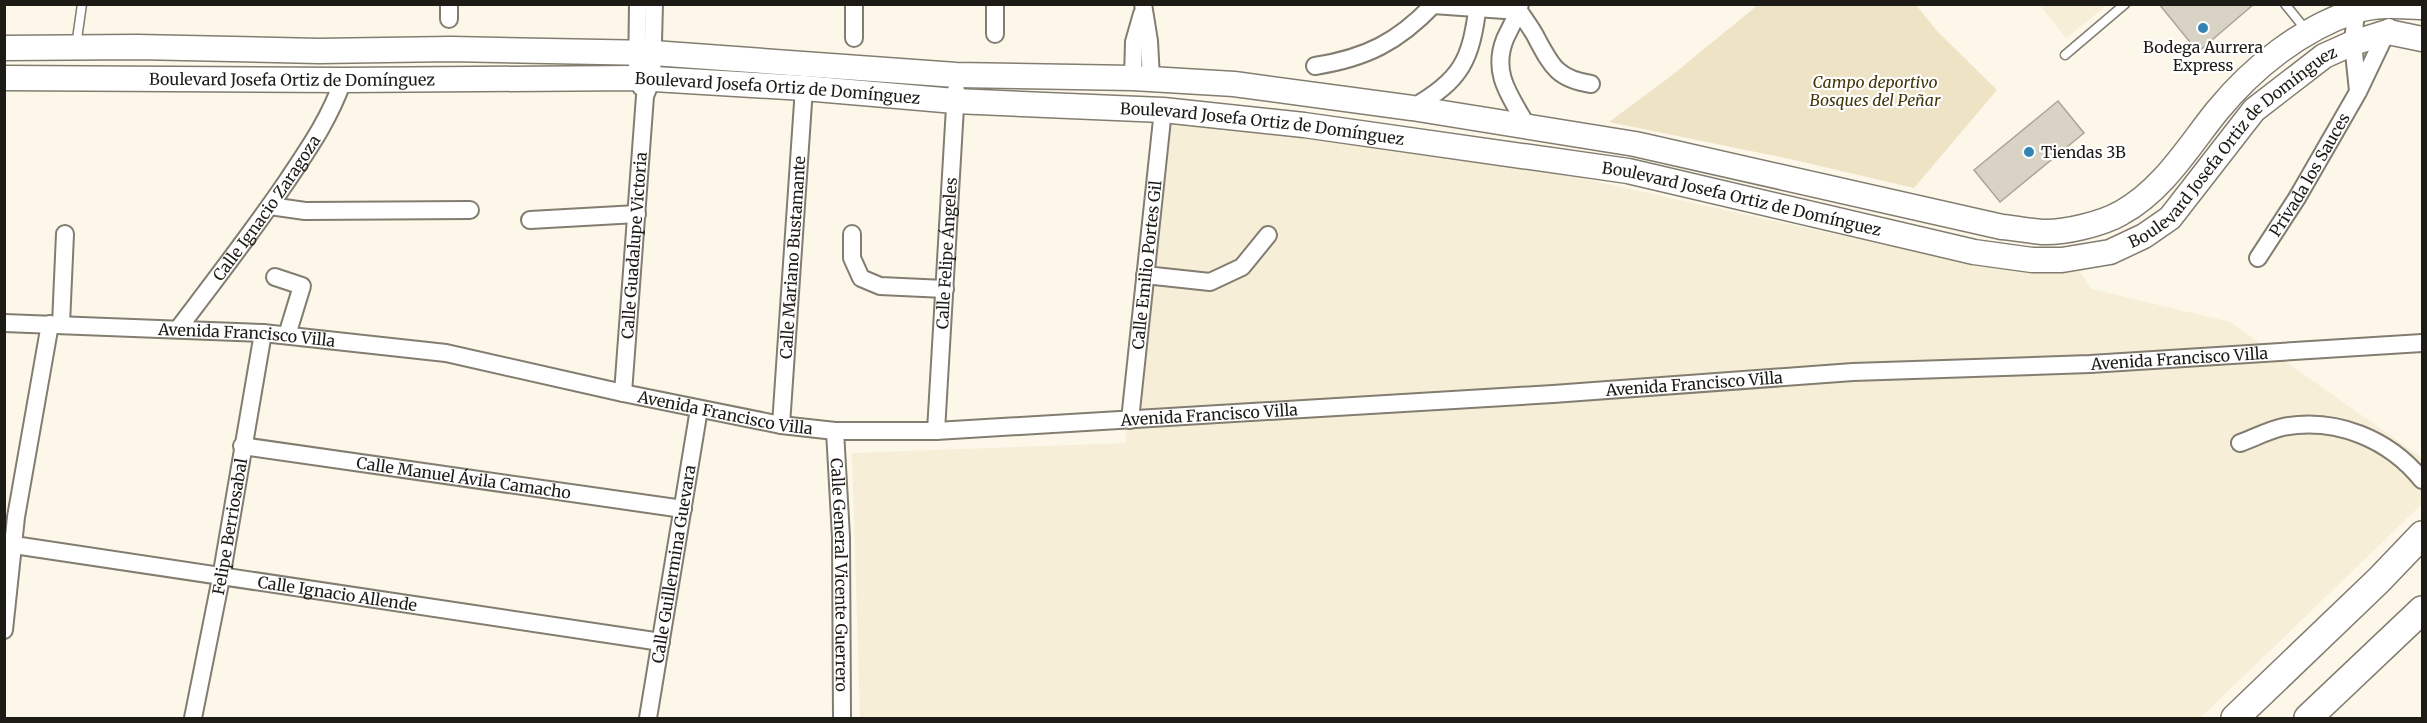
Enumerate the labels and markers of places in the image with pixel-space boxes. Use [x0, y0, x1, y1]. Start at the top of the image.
marker: Bodega Aurrera Express [2196, 21, 2210, 35]
place label: Bodega Aurrera Express [2143, 37, 2263, 75]
place label: Tiendas 3B [2041, 142, 2126, 162]
marker: Tiendas 3B [2022, 145, 2036, 159]

